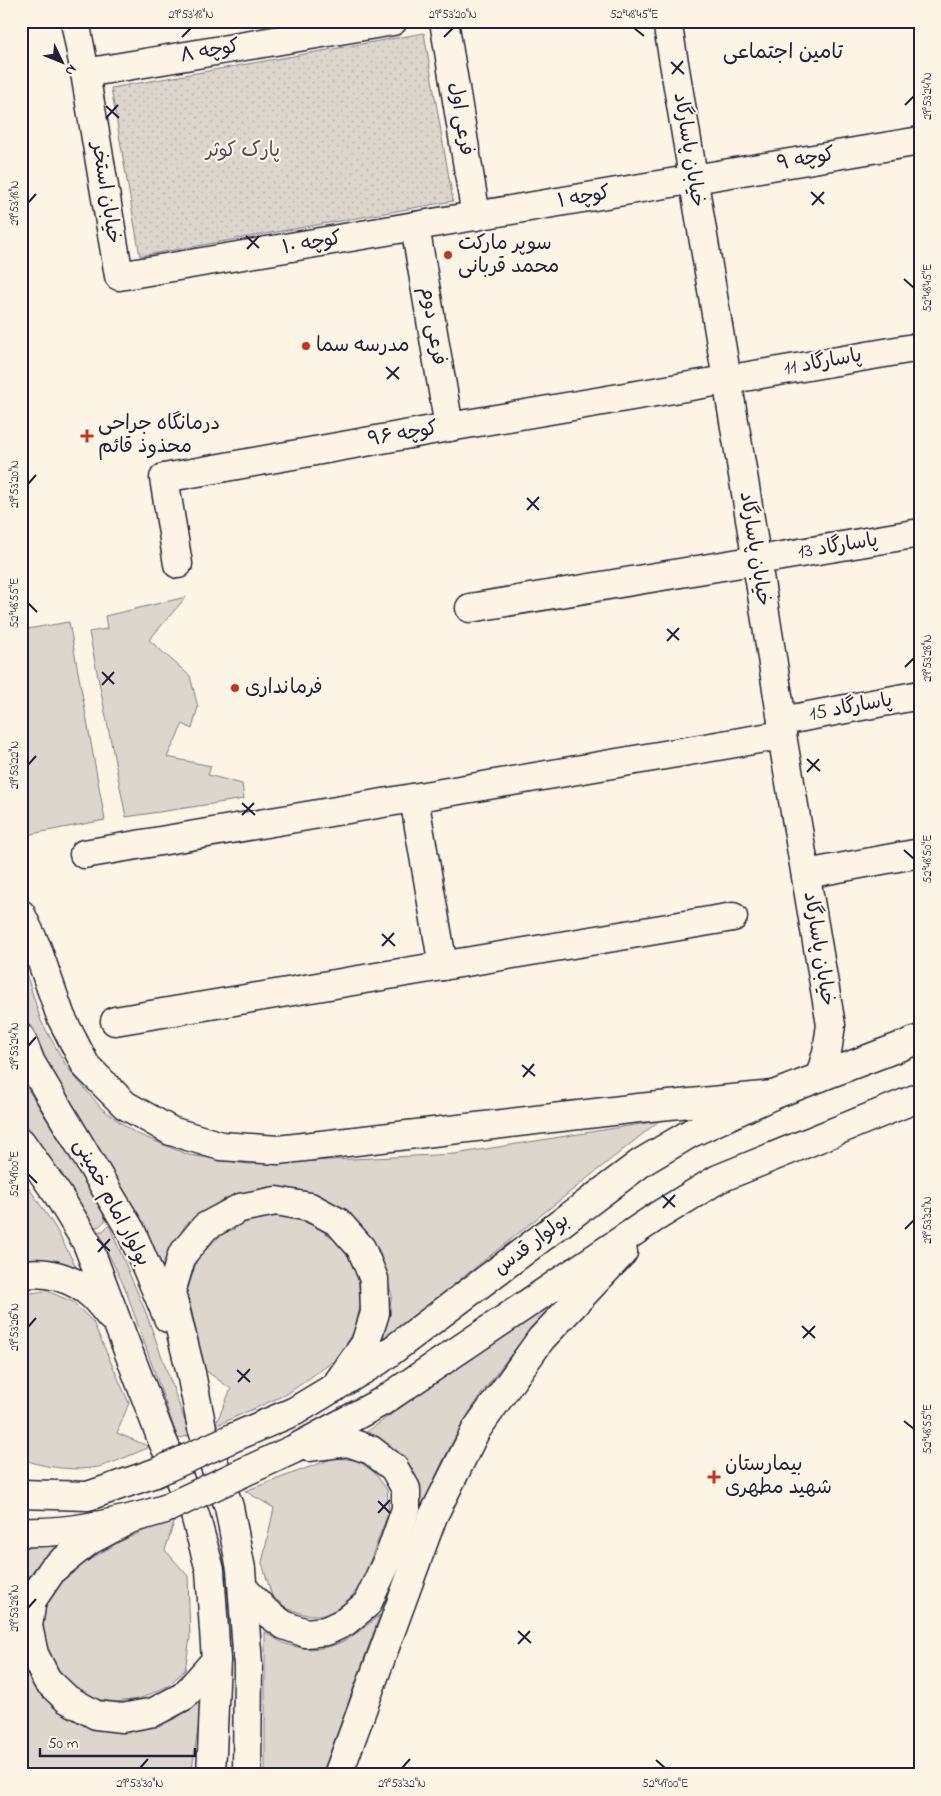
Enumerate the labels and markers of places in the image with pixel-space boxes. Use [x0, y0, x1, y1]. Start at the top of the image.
place label: سوپر مارکت محمد قربانی [458, 230, 559, 282]
marker: سوپر مارکت محمد قربانی [442, 249, 454, 261]
place label: مدرسه سما [316, 332, 410, 361]
marker: مدرسه سما [300, 340, 312, 352]
place label: درمانگاه جراحی محذوذ قائم [98, 410, 220, 462]
marker: درمانگاه جراحی محذوذ قائم [80, 429, 94, 443]
place label: فرمانداری [245, 674, 323, 703]
marker: فرمانداری [229, 682, 241, 694]
place label: بیمارستان شهید مطهری [725, 1451, 832, 1503]
marker: بیمارستان شهید مطهری [707, 1470, 721, 1484]

